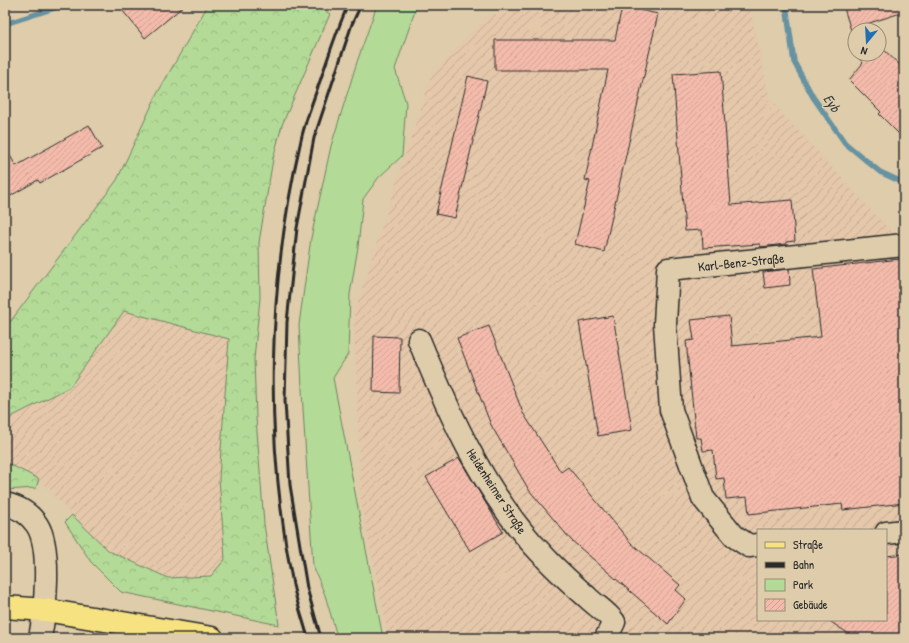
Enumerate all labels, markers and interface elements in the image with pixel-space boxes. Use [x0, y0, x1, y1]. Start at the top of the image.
north arrow [847, 22, 887, 62]
text: N [859, 44, 869, 59]
water label: Eyb [819, 90, 846, 117]
street label: Karl-Benz-Straße [697, 249, 785, 275]
street label: Heidenheimer Straße [463, 445, 531, 537]
legend [757, 529, 887, 621]
text: Straße [793, 536, 823, 553]
text: Bahn [793, 556, 814, 573]
text: Park [793, 576, 813, 593]
text: Gebäude [793, 596, 828, 613]

